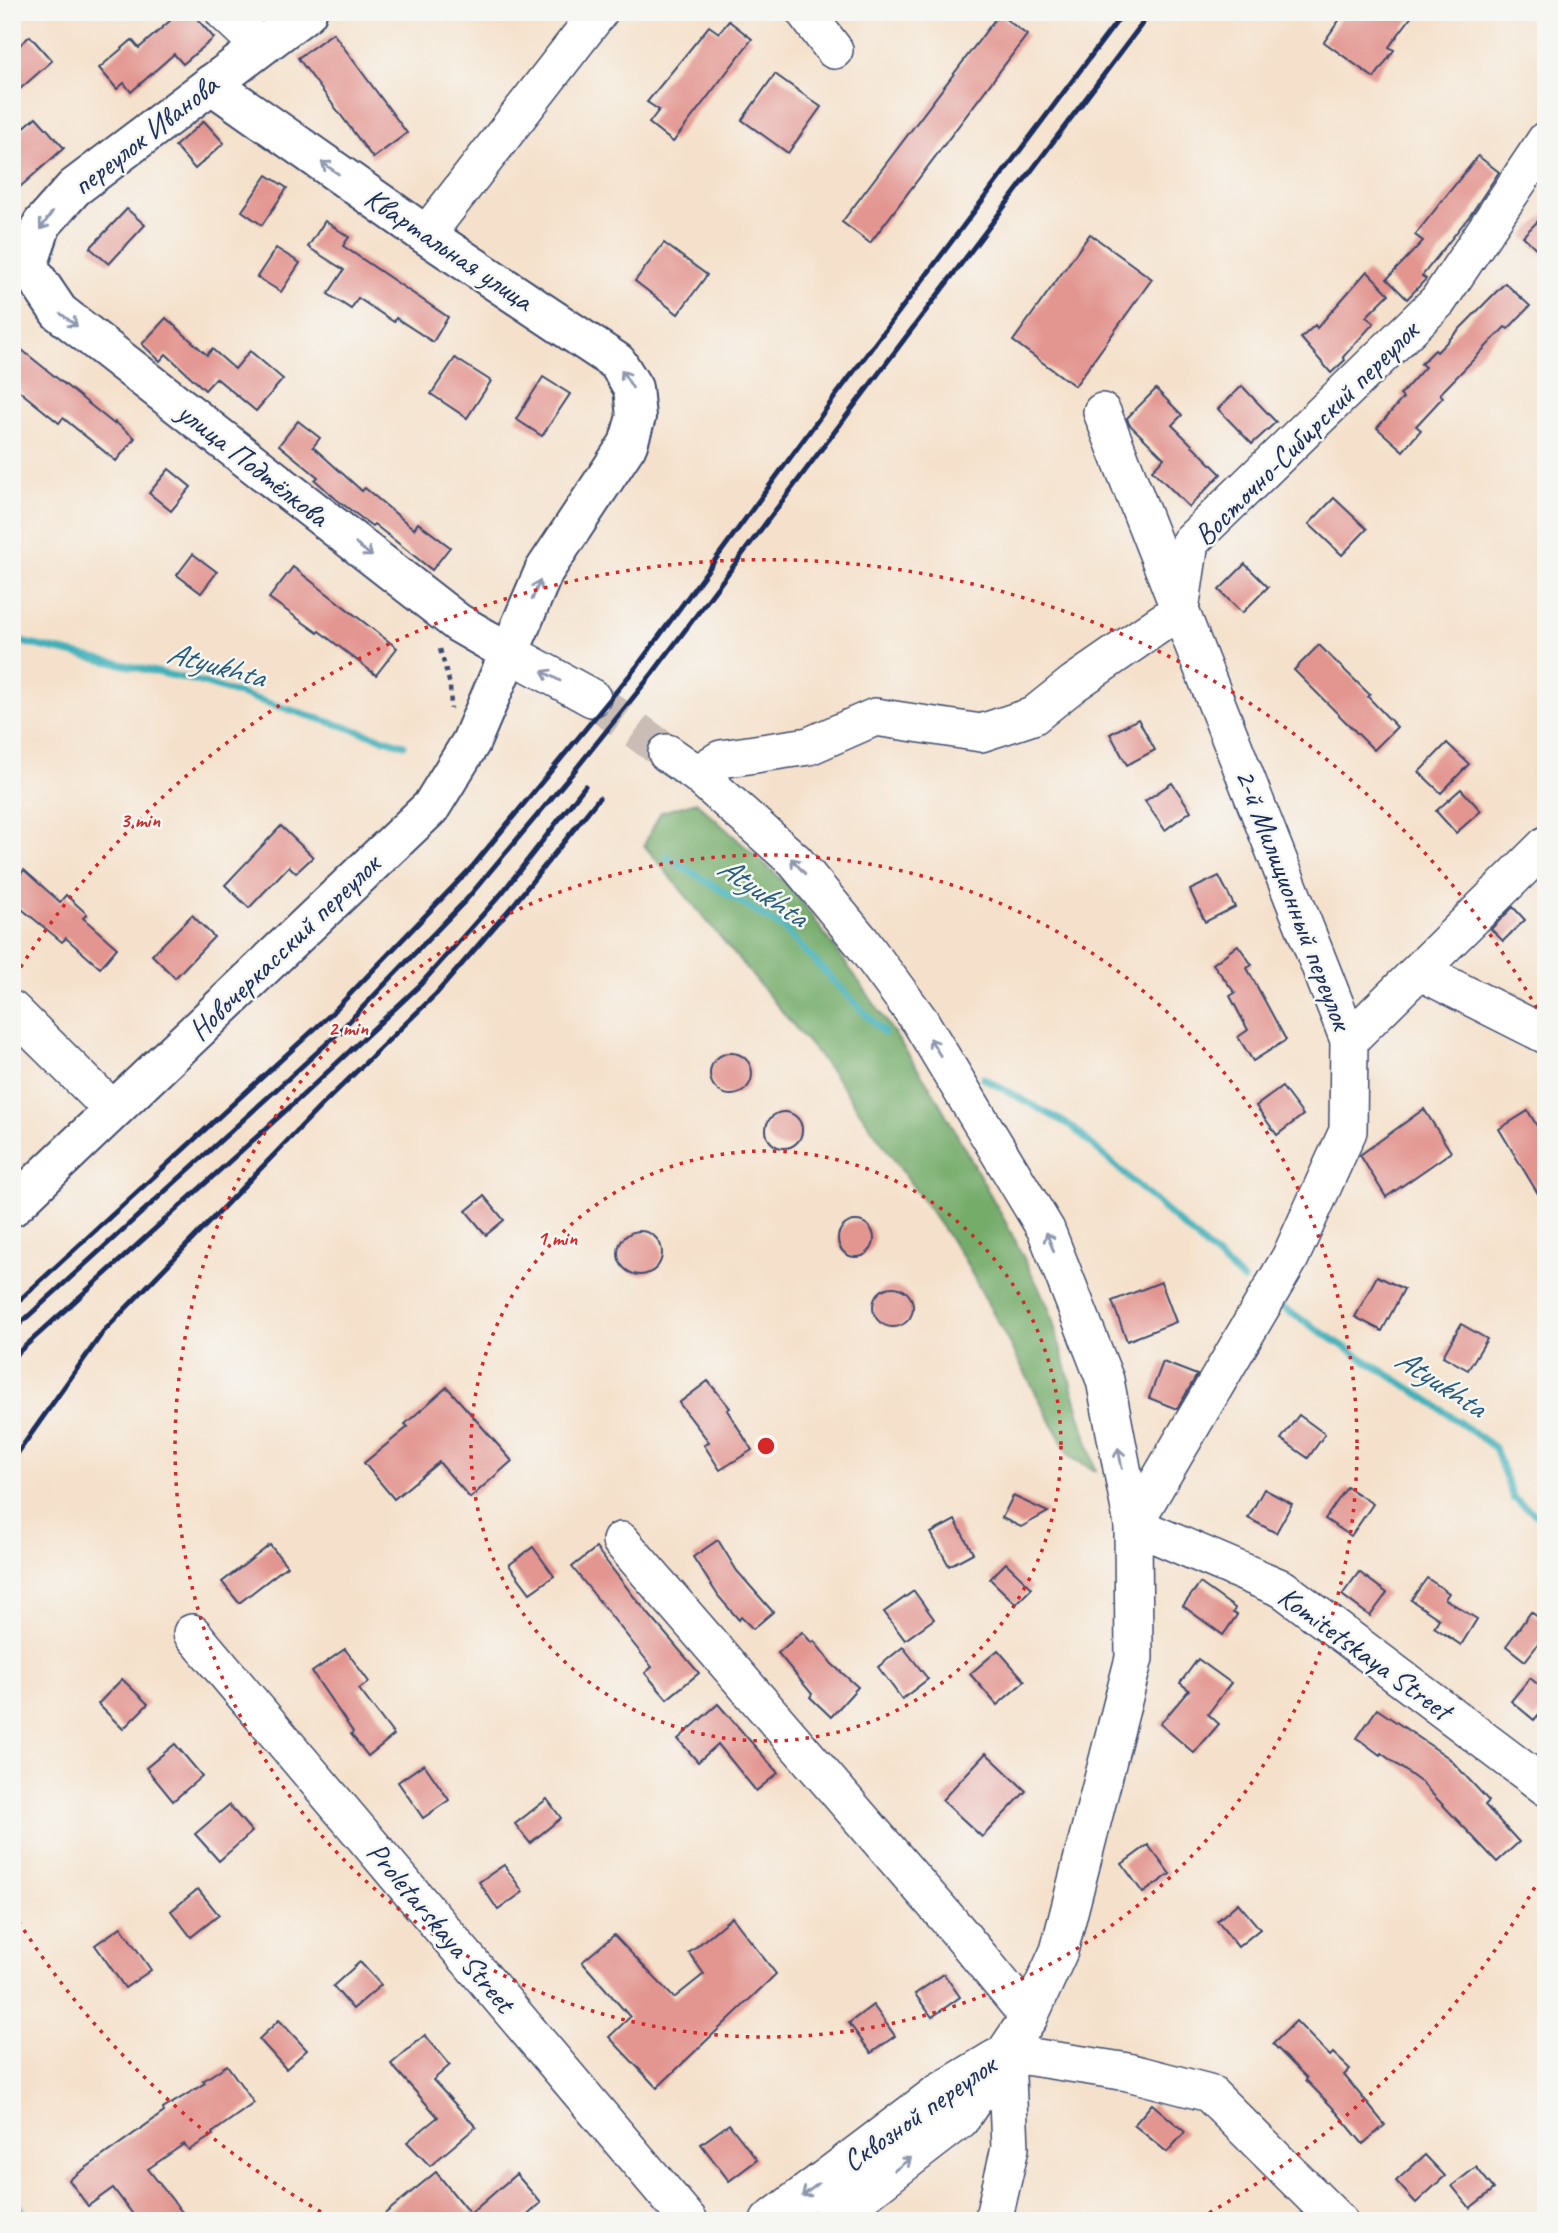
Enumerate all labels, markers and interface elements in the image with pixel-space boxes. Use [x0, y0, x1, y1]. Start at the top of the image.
street label: переулок Иванова [64, 65, 227, 204]
one-way arrow [321, 161, 340, 175]
street label: Квартальная улица [358, 179, 542, 320]
one-way arrow [39, 211, 53, 230]
street label: Восточно-Сибирский переулок [1185, 310, 1429, 554]
one-way arrow [59, 313, 77, 328]
one-way arrow [619, 369, 633, 389]
street label: улица Подтёлкова [168, 392, 338, 536]
one-way arrow [355, 543, 373, 558]
one-way arrow [530, 580, 543, 602]
water label: Atyukhta [163, 632, 272, 698]
one-way arrow [541, 669, 561, 683]
street label: 2-й Милиционный переулок [1227, 763, 1362, 1038]
text: 3 min [120, 807, 160, 833]
street label: Новочеркасский переулок [180, 844, 390, 1048]
water label: Atyukhta [710, 847, 818, 938]
one-way arrow [789, 858, 806, 875]
text: 2 min [328, 1015, 368, 1041]
one-way arrow [928, 1037, 942, 1057]
text: 1 min [537, 1225, 577, 1251]
one-way arrow [1043, 1232, 1056, 1254]
water label: Atyukhta [1388, 1338, 1496, 1428]
centre of rings [754, 1434, 778, 1458]
one-way arrow [1113, 1447, 1126, 1470]
street label: Komitetskaya Street [1271, 1577, 1462, 1731]
street label: Proletarskaya Street [359, 1834, 525, 2022]
street label: Сквозной переулок [835, 2044, 1006, 2180]
one-way arrow [893, 2157, 912, 2172]
one-way arrow [801, 2183, 820, 2197]

